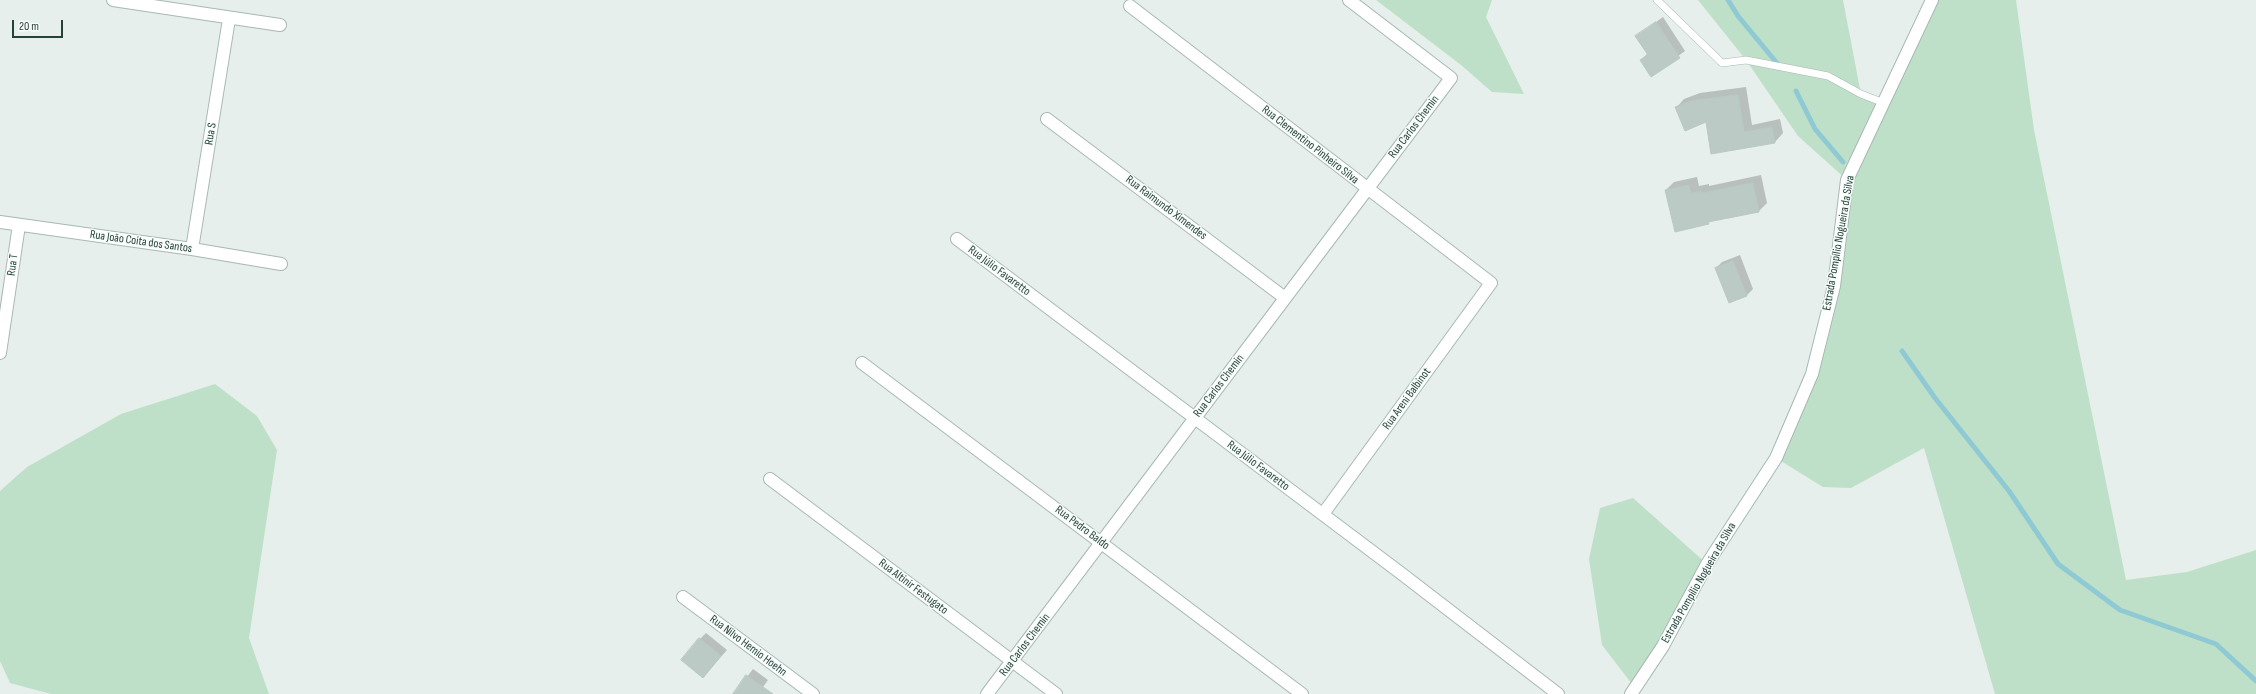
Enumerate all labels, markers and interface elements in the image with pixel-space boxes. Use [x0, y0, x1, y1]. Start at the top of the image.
scale bar [14, 12, 65, 38]
text: 20 m [19, 19, 39, 34]
street label: Rua Carlos Chemin [1386, 93, 1442, 161]
street label: Rua Clementino Pinheiro Silva [1259, 103, 1361, 187]
street label: Rua S [202, 122, 220, 146]
street label: Rua Raimundo Ximendes [1122, 173, 1210, 243]
street label: Estrada Pompílio Nogueira da Silva [1820, 174, 1858, 312]
street label: Rua João Coita dos Santos [89, 228, 193, 256]
street label: Rua Júlio Favaretto [965, 243, 1033, 299]
street label: Rua T [4, 253, 22, 277]
street label: Rua Carlos Chemin [1191, 352, 1247, 420]
street label: Rua Areni Balbinot [1380, 365, 1434, 433]
street label: Rua Júlio Favaretto [1224, 438, 1292, 494]
street label: Rua Pedro Baldo [1052, 503, 1112, 553]
street label: Estrada Pompílio Nogueira da Silva [1659, 520, 1739, 646]
street label: Rua Altinir Festugato [875, 556, 951, 618]
street label: Rua Carlos Chemin [997, 611, 1053, 679]
street label: Rua Nilvo Hemio Hoehn [707, 612, 789, 680]

